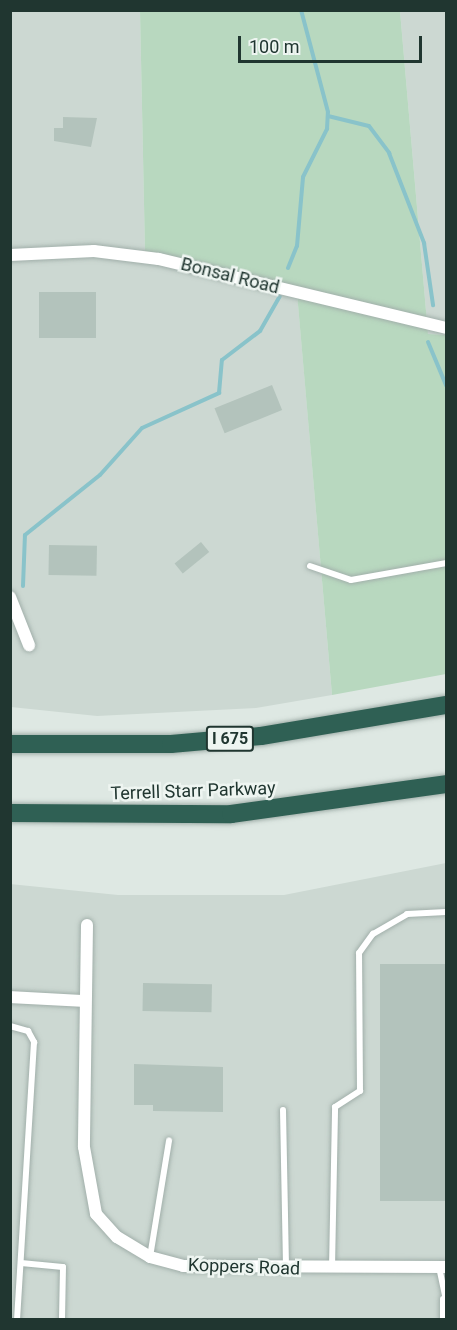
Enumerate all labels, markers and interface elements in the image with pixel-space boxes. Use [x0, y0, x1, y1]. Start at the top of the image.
scale bar [241, 24, 426, 62]
text: 100 m [249, 36, 300, 57]
street label: Bonsal Road [179, 253, 281, 299]
road number: I 675 [204, 726, 256, 752]
street label: Terrell Starr Parkway [110, 777, 276, 805]
street label: Koppers Road [188, 1254, 300, 1280]

